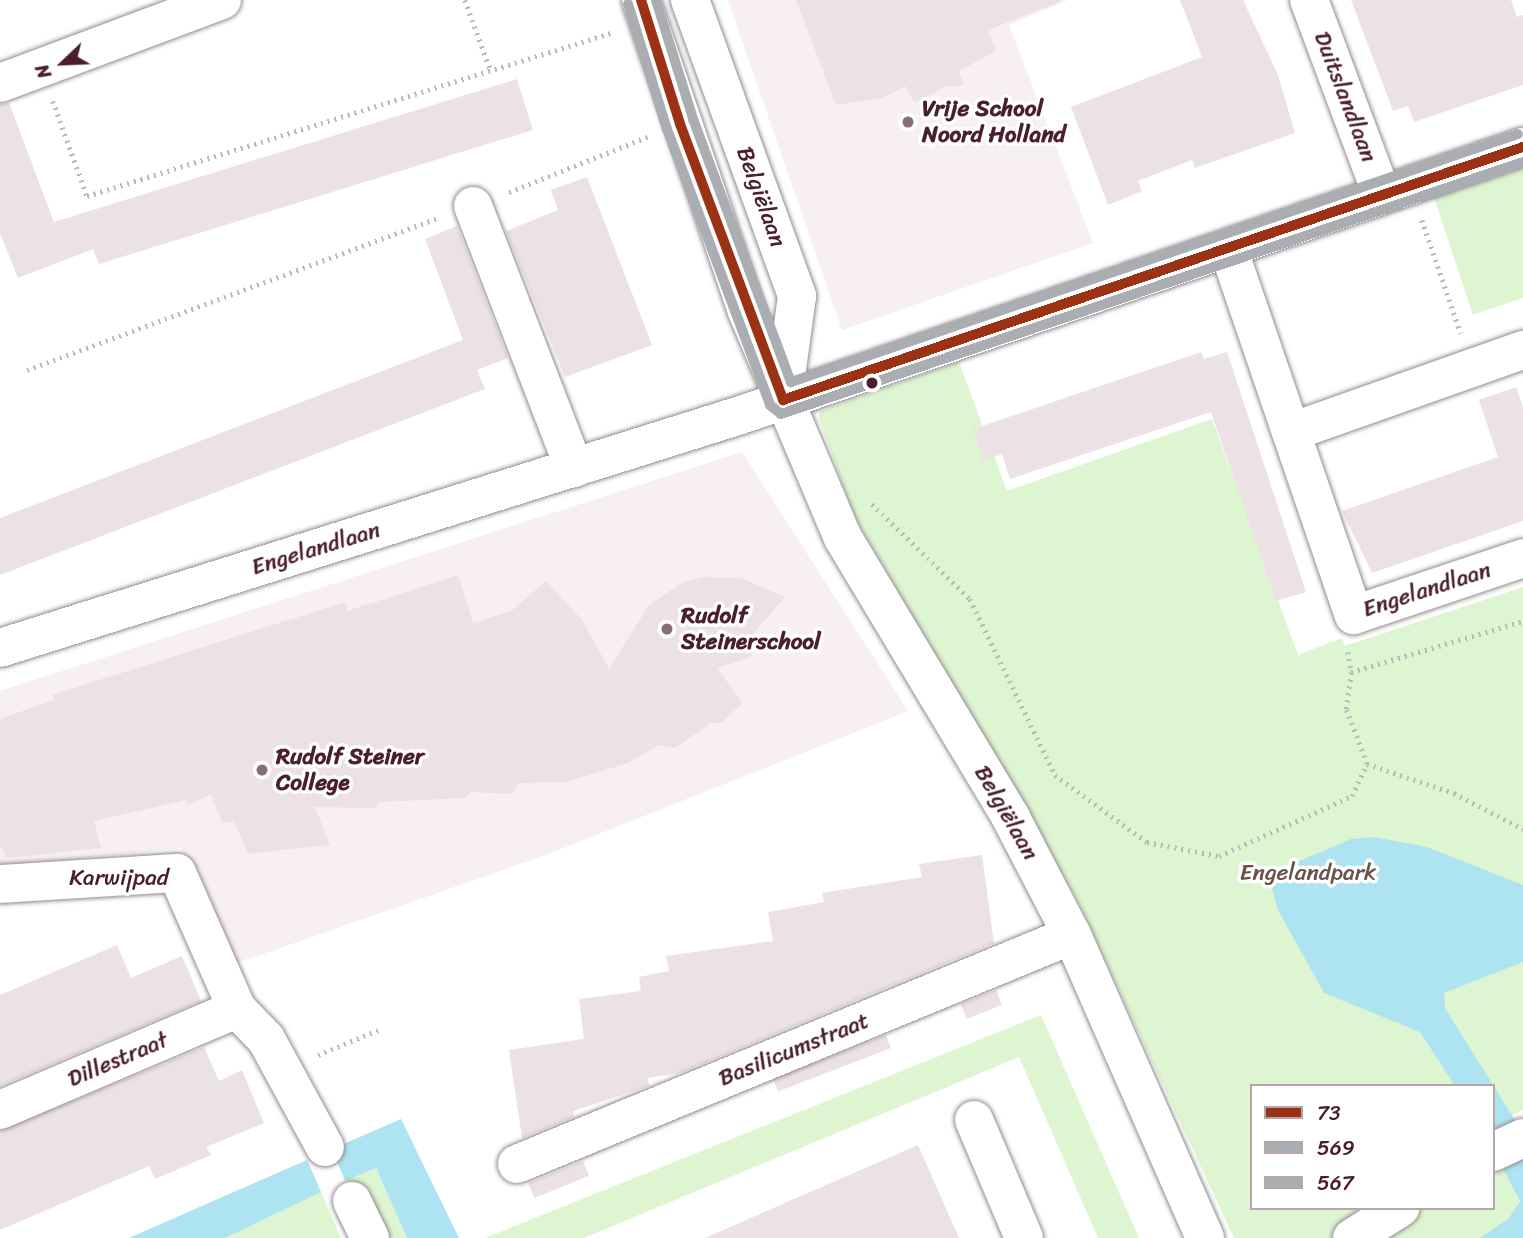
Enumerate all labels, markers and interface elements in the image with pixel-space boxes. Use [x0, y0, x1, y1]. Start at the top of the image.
north arrow [28, 28, 98, 98]
street label: Duitslandlaan [1307, 28, 1383, 166]
text: N [25, 59, 61, 84]
place label: Vrije School Noord Holland [922, 95, 1066, 149]
marker: Vrije School Noord Holland [900, 114, 916, 130]
street label: Belgiëlaan [730, 143, 792, 251]
unlabelled marker [865, 376, 879, 390]
street label: Engelandlaan [248, 516, 384, 582]
street label: Engelandlaan [1359, 556, 1495, 624]
place label: Rudolf Steinerschool [681, 602, 821, 656]
marker: Rudolf Steinerschool [659, 621, 675, 637]
place label: Rudolf Steiner College [276, 743, 424, 797]
street label: Belgiëlaan [968, 761, 1044, 865]
marker: Rudolf Steiner College [254, 762, 270, 778]
park label: Engelandpark [1240, 859, 1376, 887]
street label: Karwijpad [69, 864, 169, 892]
street label: Basilicumstraat [715, 1007, 873, 1093]
street label: Dillestraat [64, 1027, 172, 1093]
legend [1250, 1084, 1495, 1210]
text: 73 [1317, 1094, 1341, 1132]
text: 569 [1317, 1129, 1355, 1167]
text: 567 [1317, 1164, 1354, 1202]

